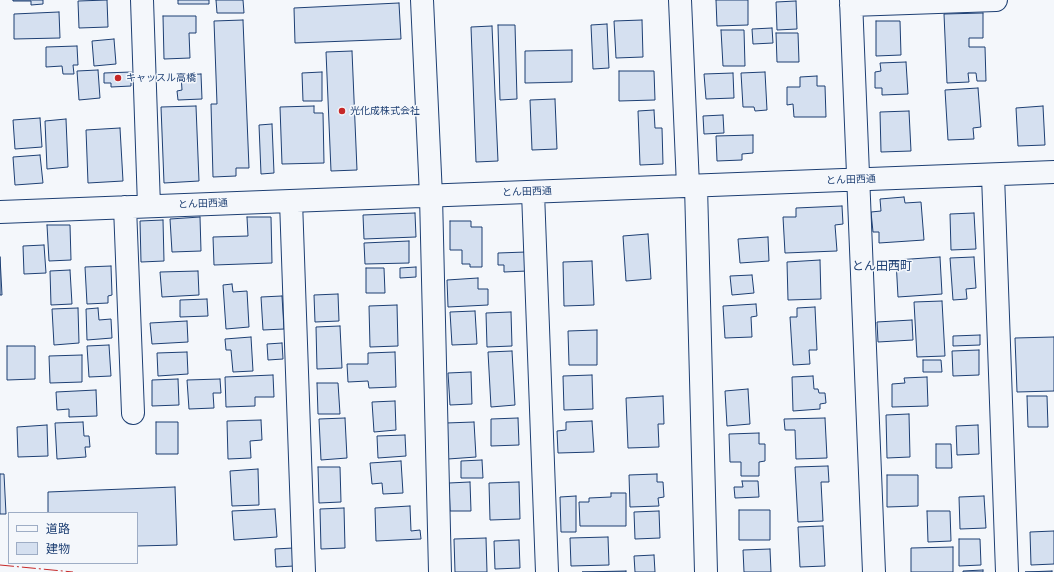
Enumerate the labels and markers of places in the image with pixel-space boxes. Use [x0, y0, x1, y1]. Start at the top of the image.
place label: キャッスル高橋 [126, 72, 196, 84]
marker: キャッスル高橋 [113, 73, 123, 83]
place label: 光化成株式会社 [350, 105, 420, 117]
marker: 光化成株式会社 [337, 106, 347, 116]

